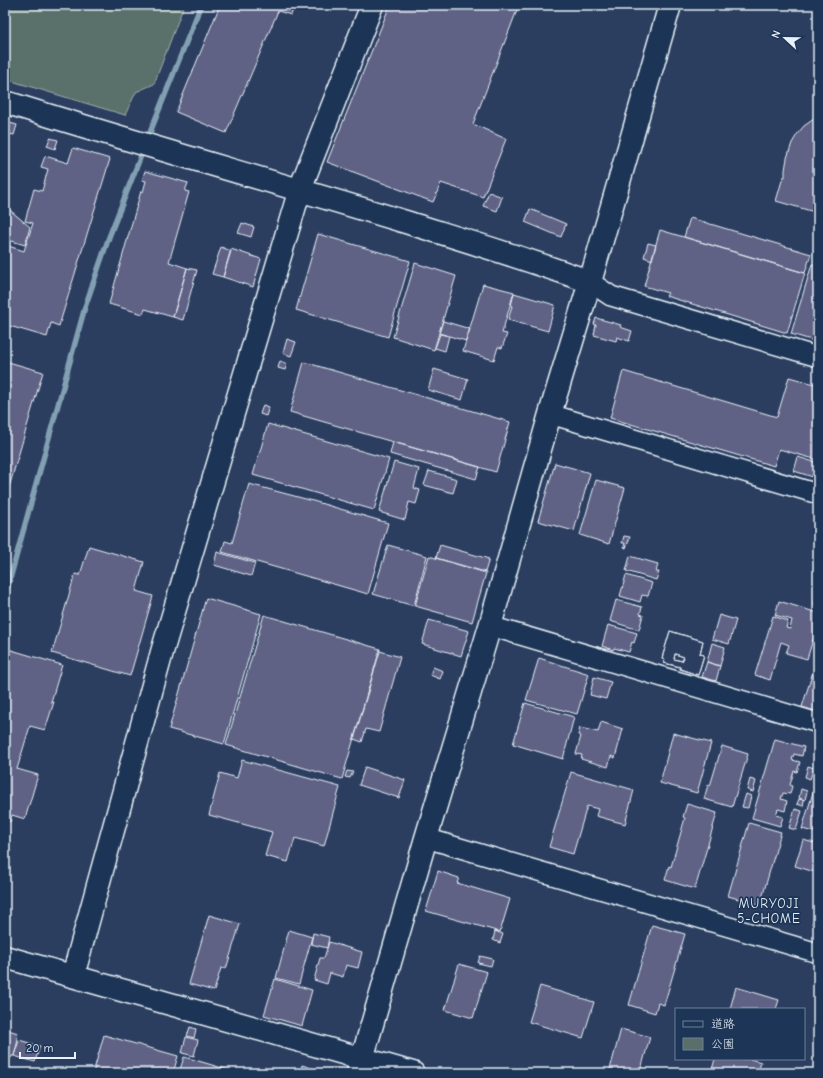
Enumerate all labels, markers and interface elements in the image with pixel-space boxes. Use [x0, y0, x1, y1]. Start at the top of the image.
north arrow [765, 18, 805, 58]
text: N [769, 29, 784, 40]
district label: MURYOJI 5-CHOME [737, 896, 801, 926]
legend [675, 1008, 805, 1060]
text: 道路 [711, 1017, 735, 1031]
scale bar [20, 1034, 75, 1060]
text: 公園 [711, 1037, 735, 1051]
text: 20 m [26, 1041, 54, 1055]

